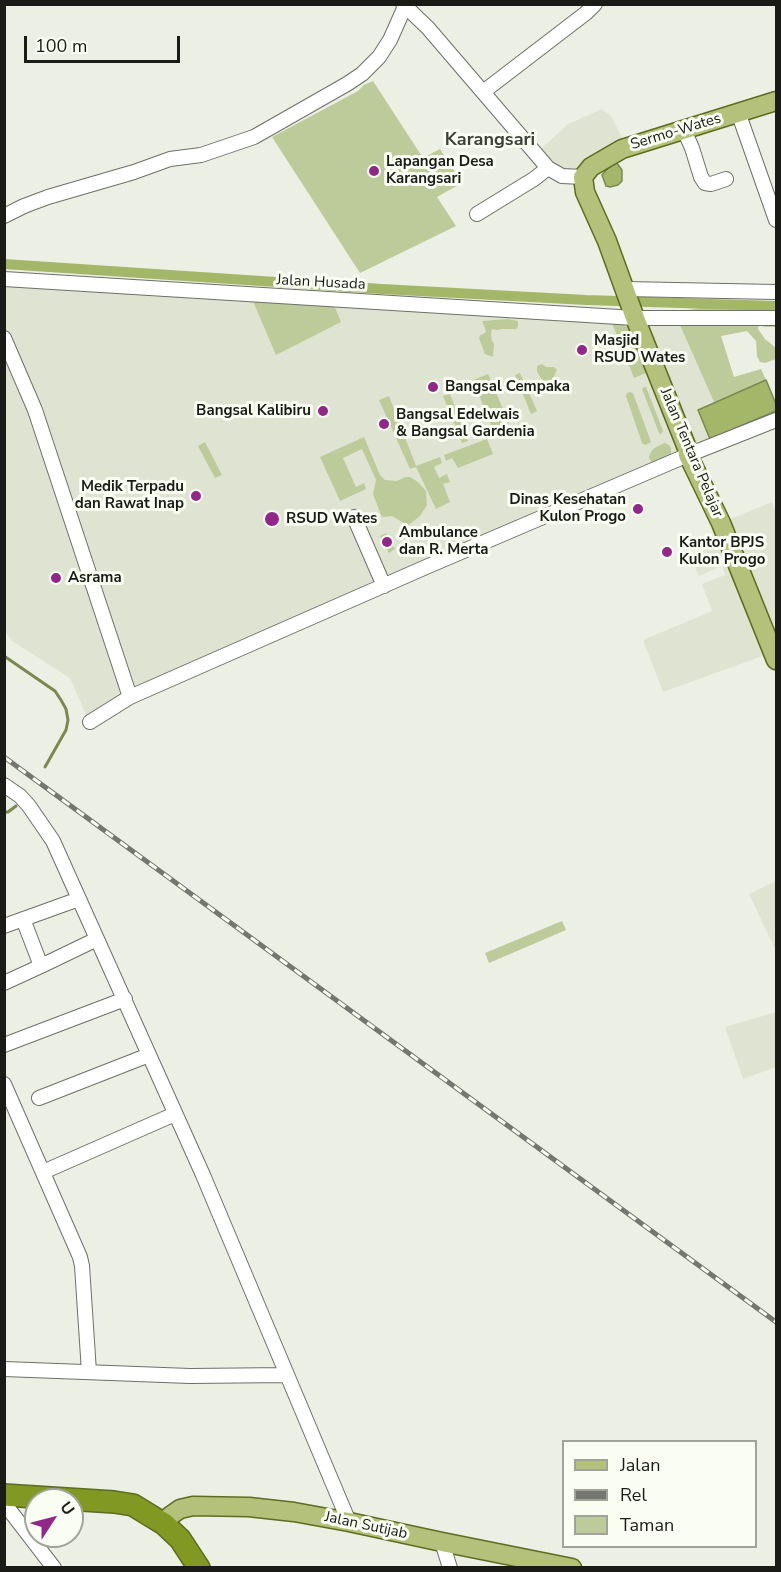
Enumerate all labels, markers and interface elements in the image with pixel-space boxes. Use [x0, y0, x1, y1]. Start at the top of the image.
scale bar [27, 24, 183, 62]
text: 100 m [35, 34, 87, 58]
street label: Sermo-Wates [629, 110, 723, 154]
district label: Karangsari [445, 130, 535, 152]
place label: Lapangan Desa Karangsari [386, 153, 494, 188]
marker: Lapangan Desa Karangsari [367, 164, 381, 178]
street label: Jalan Husada [276, 272, 366, 294]
place label: Masjid RSUD Wates [594, 332, 685, 367]
marker: Masjid RSUD Wates [575, 343, 589, 357]
place label: Bangsal Cempaka [445, 378, 570, 396]
marker: Bangsal Cempaka [426, 380, 440, 394]
street label: Jalan Tentara Pelajar [656, 386, 726, 520]
place label: Bangsal Kalibiru [196, 402, 311, 420]
marker: Bangsal Kalibiru [316, 404, 330, 418]
place label: Bangsal Edelwais & Bangsal Gardenia [396, 406, 535, 441]
marker: Bangsal Edelwais & Bangsal Gardenia [377, 417, 391, 431]
place label: Medik Terpadu dan Rawat Inap [75, 478, 184, 513]
marker: Medik Terpadu dan Rawat Inap [189, 489, 203, 503]
place label: Dinas Kesehatan Kulon Progo [509, 491, 626, 526]
marker: Dinas Kesehatan Kulon Progo [631, 502, 645, 516]
marker: RSUD Wates [263, 510, 281, 528]
place label: RSUD Wates [286, 510, 377, 528]
place label: Ambulance dan R. Merta [399, 524, 489, 559]
place label: Kantor BPJS Kulon Progo [679, 534, 765, 569]
marker: Ambulance dan R. Merta [380, 535, 394, 549]
marker: Kantor BPJS Kulon Progo [660, 545, 674, 559]
place label: Asrama [68, 569, 122, 587]
marker: Asrama [49, 571, 63, 585]
legend [562, 1440, 757, 1548]
text: Jalan [620, 1453, 660, 1477]
text: Rel [620, 1483, 647, 1507]
north arrow [24, 1488, 84, 1548]
text: U [55, 1497, 79, 1520]
street label: Jalan Sutijab [323, 1508, 409, 1544]
text: Taman [620, 1513, 674, 1537]

